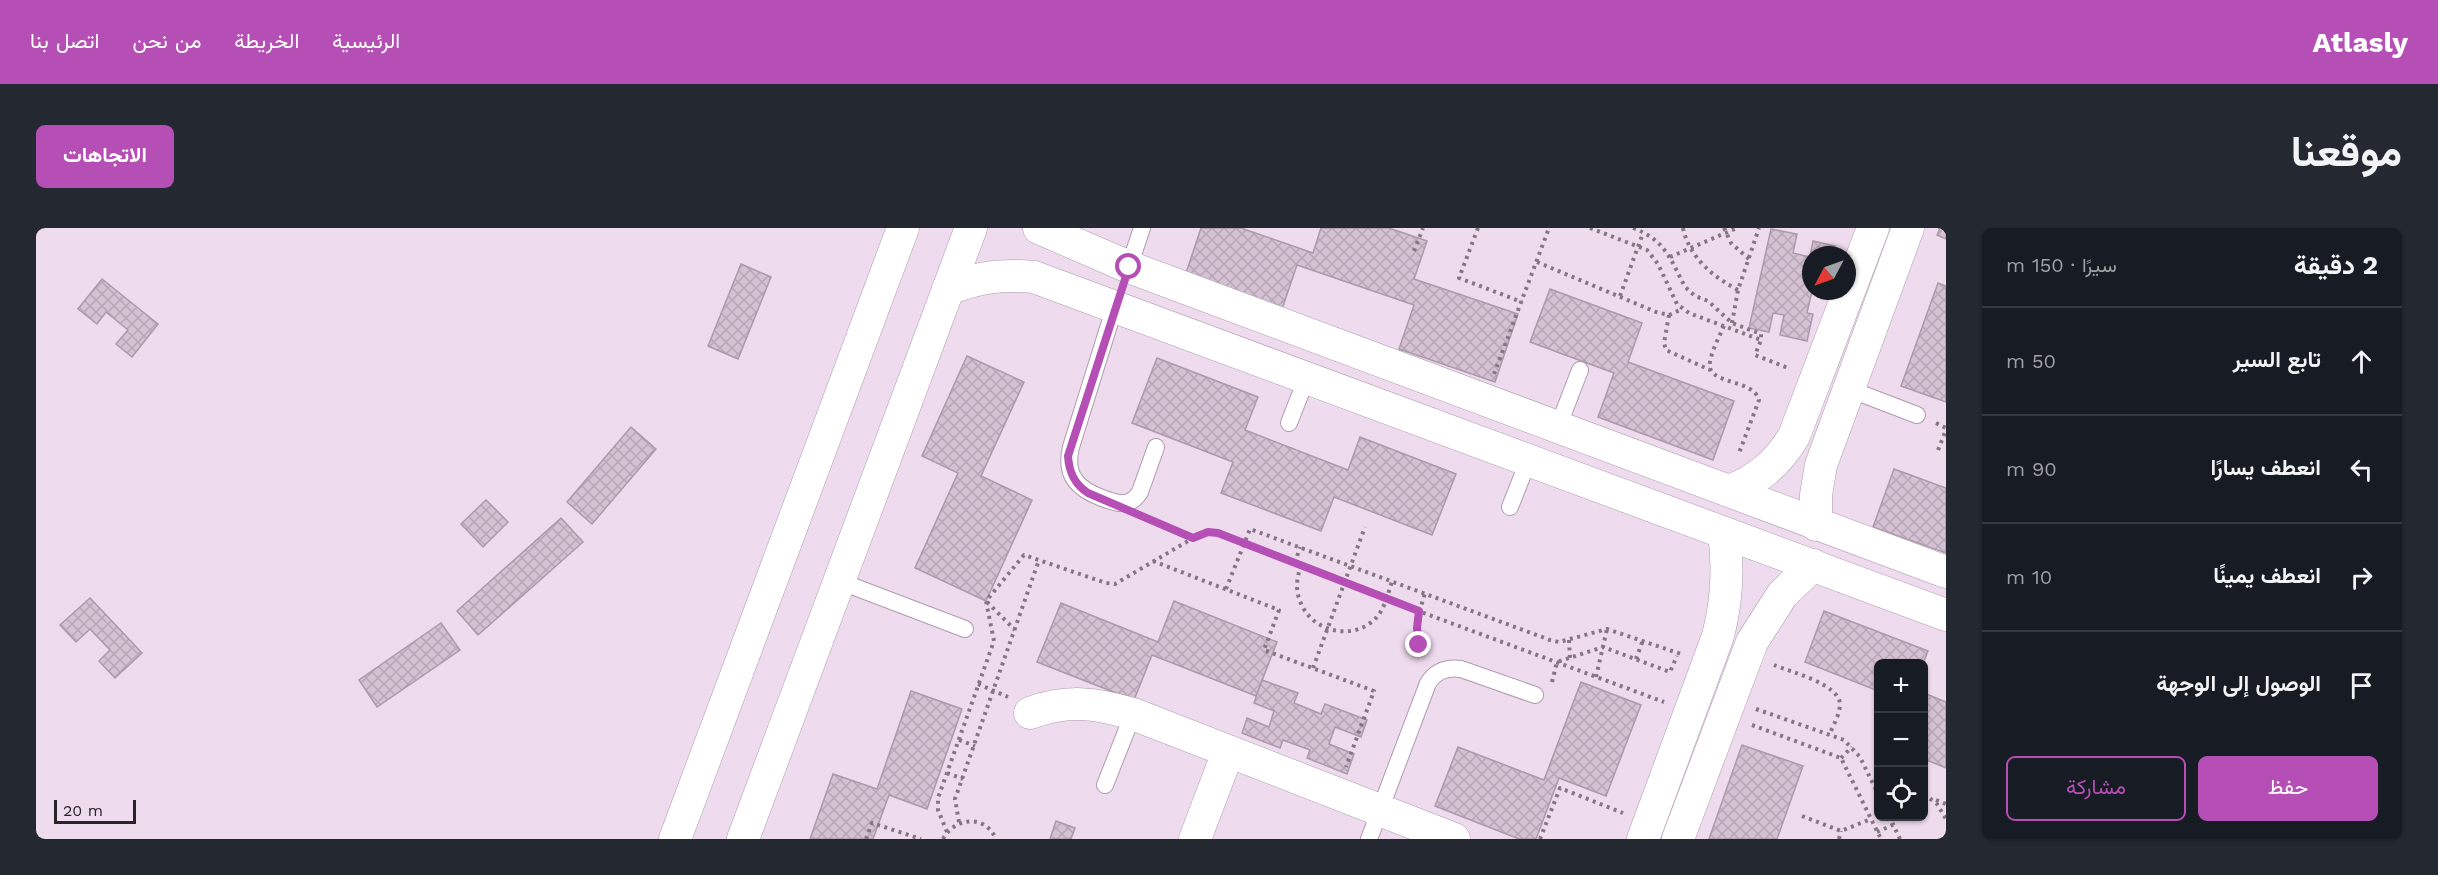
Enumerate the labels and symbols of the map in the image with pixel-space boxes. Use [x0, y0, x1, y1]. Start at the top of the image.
north arrow [1802, 246, 1856, 300]
route start [1115, 253, 1141, 279]
route end [1405, 631, 1431, 657]
scale bar [54, 797, 136, 824]

